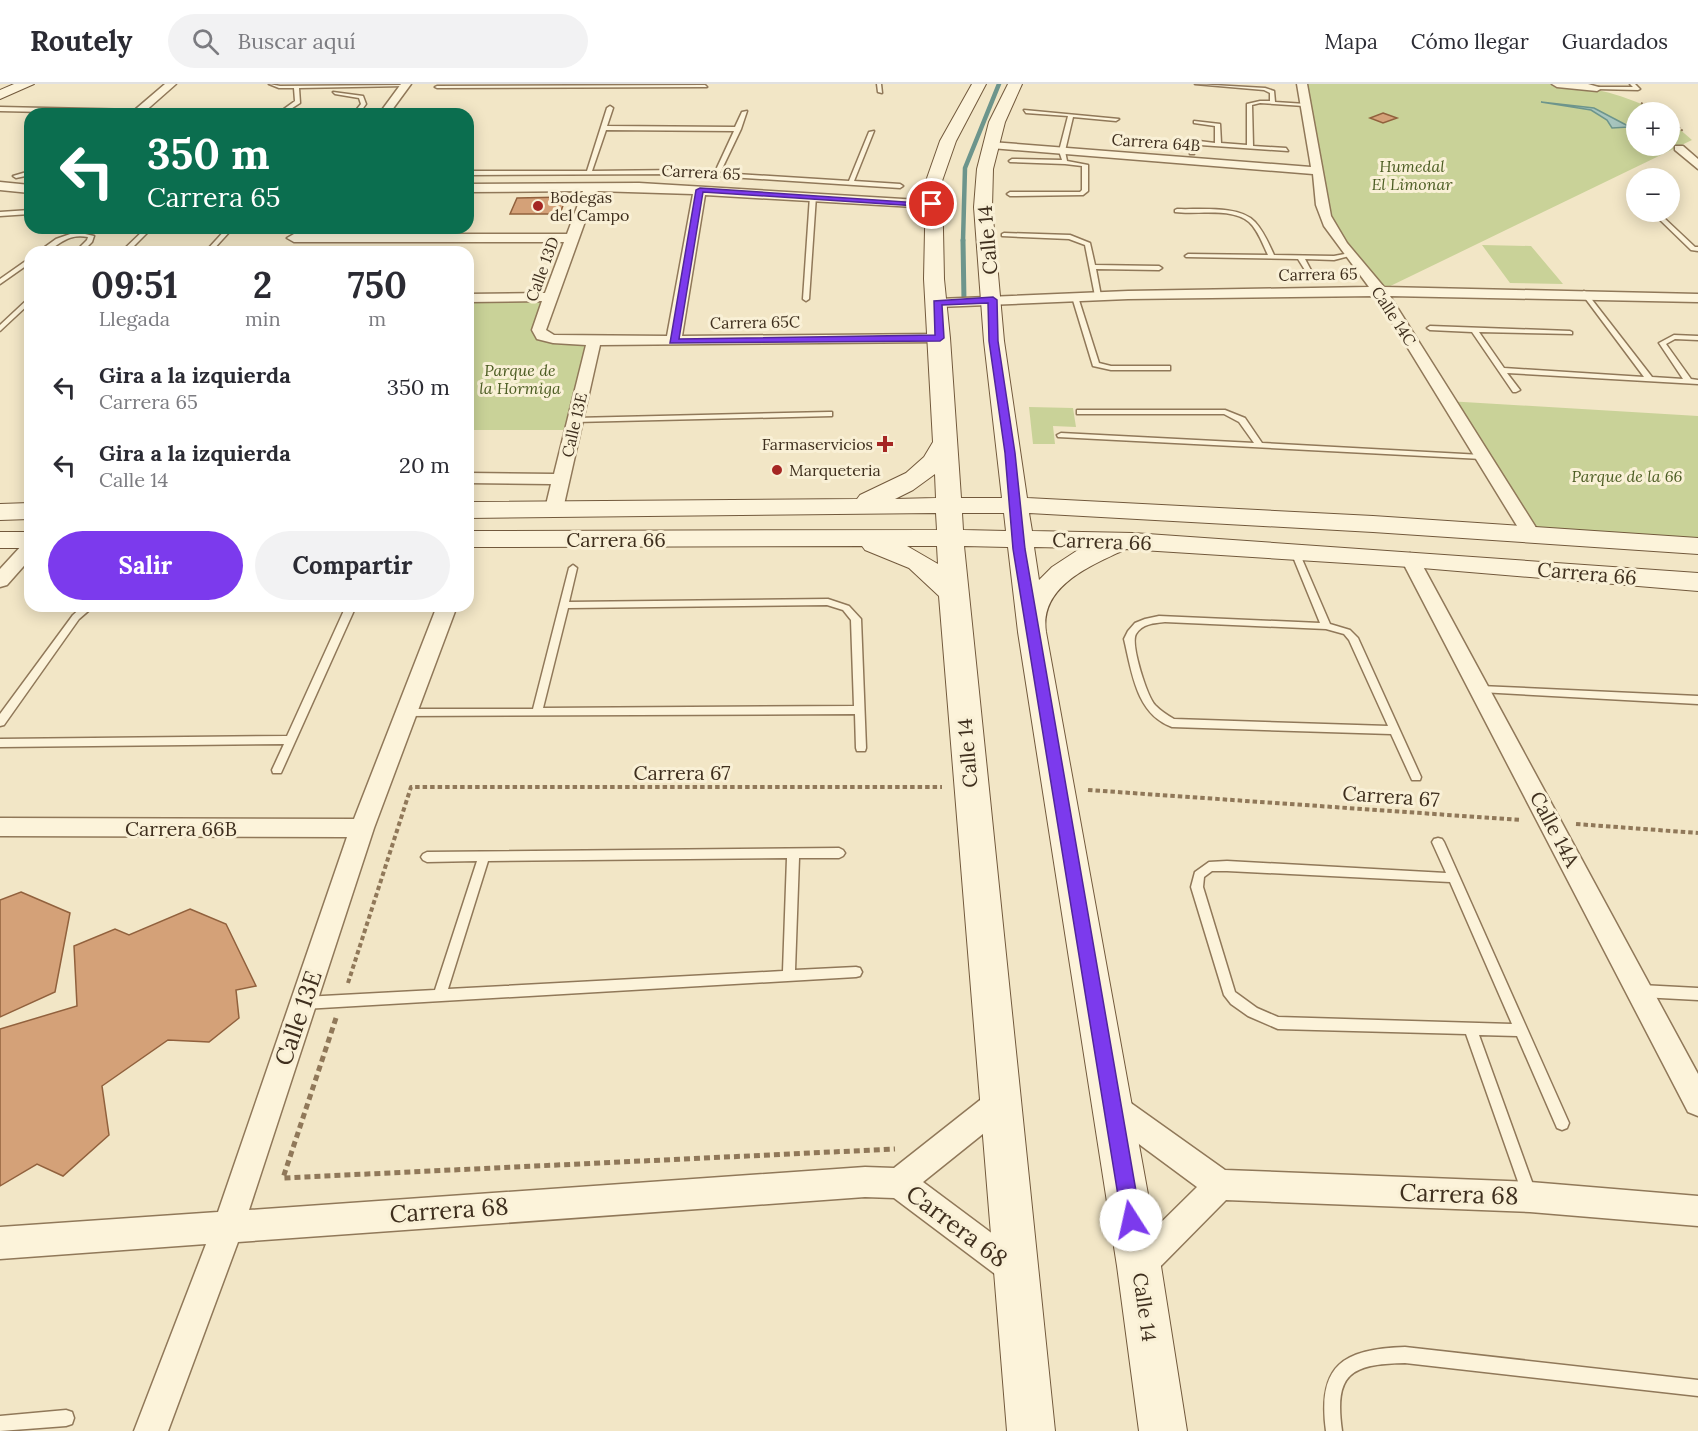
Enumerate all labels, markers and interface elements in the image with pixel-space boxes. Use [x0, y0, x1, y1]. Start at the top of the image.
search box [168, 14, 588, 68]
text: Routely [30, 23, 132, 59]
icon: search [189, 25, 222, 58]
text: Buscar aquí [237, 27, 356, 55]
text: Mapa [1324, 28, 1378, 55]
text: Cómo llegar [1411, 28, 1529, 55]
text: Guardados [1562, 28, 1668, 55]
map controls [1626, 102, 1680, 222]
button: + [1626, 102, 1680, 156]
text: 350 m [147, 127, 270, 181]
street label: Carrera 64B [1111, 129, 1201, 155]
icon: left [48, 132, 126, 210]
park label: Humedal El Limonar [1371, 156, 1453, 194]
street label: Carrera 65 [661, 160, 741, 184]
button: − [1626, 168, 1680, 222]
pin [906, 178, 957, 229]
text: Carrera 65 [147, 180, 281, 214]
place label: Bodegas del Campo [550, 187, 629, 225]
icon: arrive [915, 187, 948, 220]
marker: Bodegas del Campo [531, 199, 545, 213]
street label: Calle 14 [972, 204, 1002, 276]
street label: Calle 13D [521, 234, 563, 304]
text: 09:51 [91, 262, 178, 308]
text: 2 [253, 262, 272, 308]
text: 750 [348, 262, 407, 308]
street label: Carrera 65 [1278, 263, 1358, 285]
street label: Calle 14C [1367, 283, 1421, 349]
text: Llegada [99, 306, 170, 331]
text: min [245, 306, 281, 331]
text: m [368, 306, 386, 331]
street label: Carrera 65C [710, 311, 800, 333]
park label: Parque de la Hormiga [479, 360, 561, 398]
text: Gira a la izquierda [99, 361, 291, 389]
icon: left [48, 371, 81, 404]
text: 350 m [387, 373, 450, 401]
text: Carrera 65 [99, 389, 198, 414]
street label: Calle 13E [557, 391, 591, 459]
place label: Farmaservicios [762, 434, 873, 454]
marker: Farmaservicios [878, 437, 892, 451]
text: Gira a la izquierda [99, 439, 291, 467]
icon: left [48, 449, 81, 482]
text: 20 m [399, 451, 450, 479]
place label: Marqueteria [789, 460, 881, 480]
marker: Marqueteria [770, 463, 784, 477]
park label: Parque de la 66 [1572, 466, 1683, 486]
text: Calle 14 [99, 467, 168, 492]
street label: Carrera 66 [566, 527, 666, 552]
street label: Carrera 66 [1052, 527, 1152, 555]
button: Salir [48, 531, 243, 600]
button: Compartir [255, 531, 450, 600]
street label: Carrera 66 [1536, 556, 1638, 590]
street label: Calle 14 [952, 717, 982, 789]
street label: Carrera 67 [633, 760, 731, 785]
street label: Carrera 67 [1342, 780, 1440, 812]
street label: Calle 14A [1525, 787, 1585, 871]
street label: Carrera 66B [125, 816, 237, 841]
street label: Calle 13E [267, 966, 329, 1070]
street label: Carrera 68 [1399, 1176, 1519, 1212]
street label: Carrera 68 [900, 1178, 1014, 1274]
position arrow [1099, 1188, 1163, 1252]
street label: Carrera 68 [389, 1190, 509, 1230]
street label: Calle 14 [1128, 1271, 1162, 1343]

